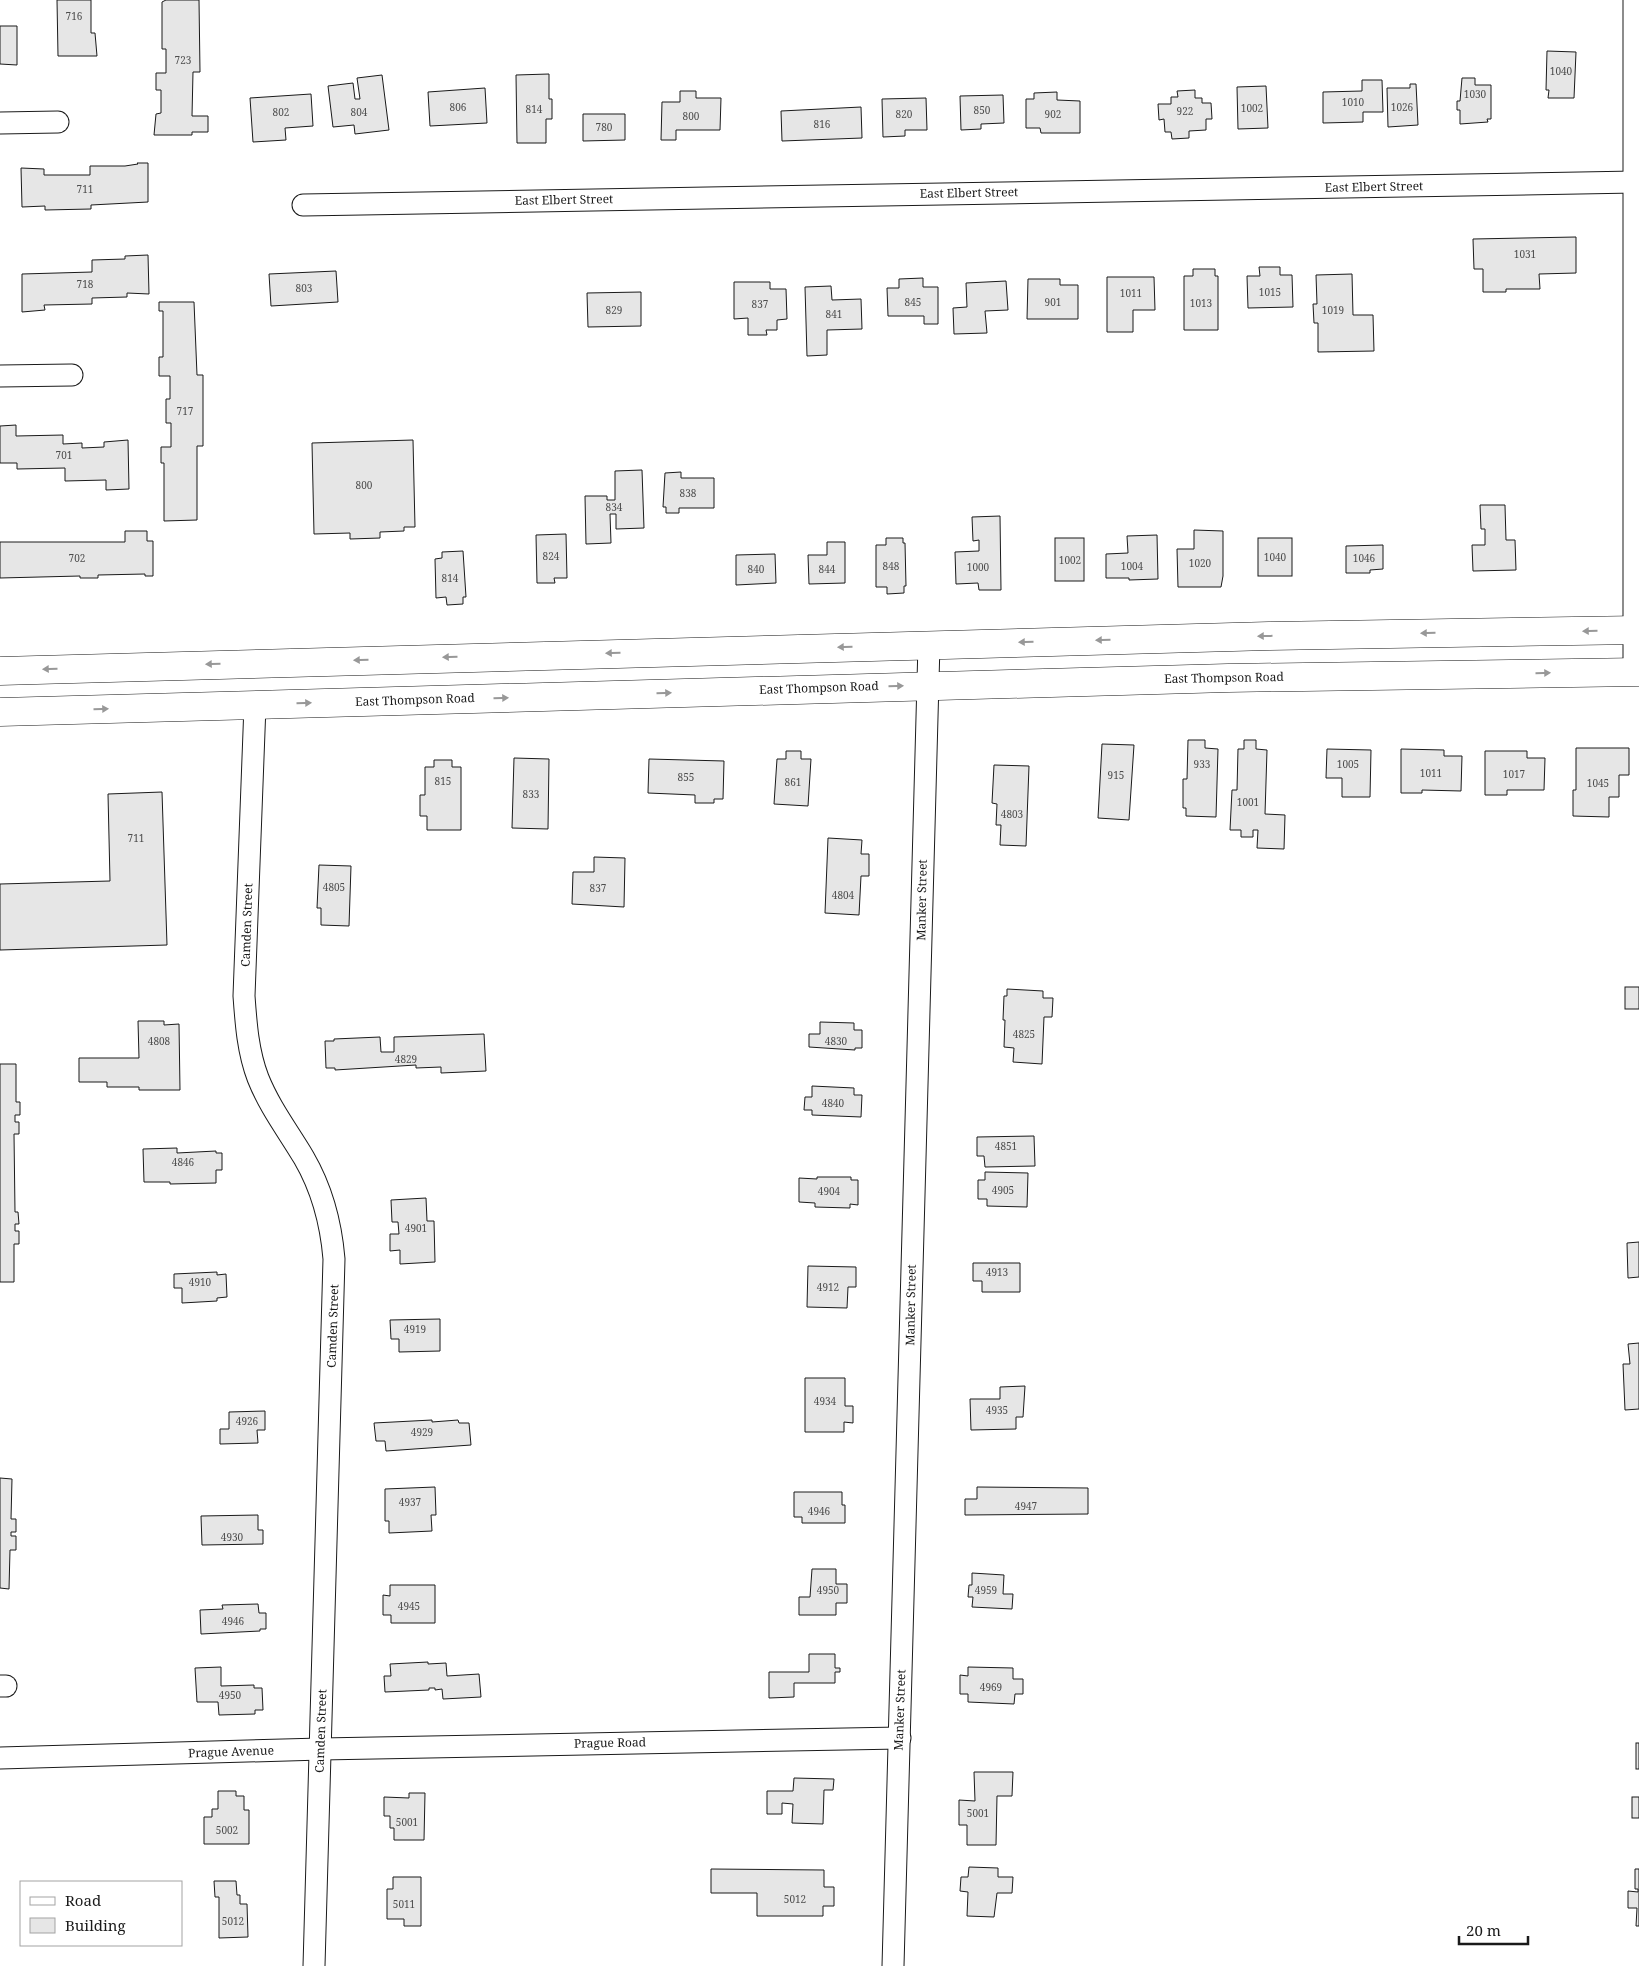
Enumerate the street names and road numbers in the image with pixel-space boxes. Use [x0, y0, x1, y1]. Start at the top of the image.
street label: East Elbert Street [1325, 177, 1423, 196]
street label: East Elbert Street [920, 183, 1018, 202]
street label: East Elbert Street [515, 190, 613, 209]
street label: East Thompson Road [1164, 668, 1285, 687]
street label: East Thompson Road [759, 677, 880, 698]
street label: East Thompson Road [355, 689, 476, 710]
street label: Manker Street [912, 859, 931, 941]
street label: Camden Street [237, 883, 256, 967]
street label: Manker Street [901, 1264, 920, 1346]
street label: Camden Street [323, 1284, 342, 1368]
street label: Manker Street [890, 1669, 909, 1751]
street label: Camden Street [311, 1689, 330, 1773]
street label: Prague Road [574, 1733, 647, 1752]
street label: Prague Avenue [188, 1742, 274, 1761]

